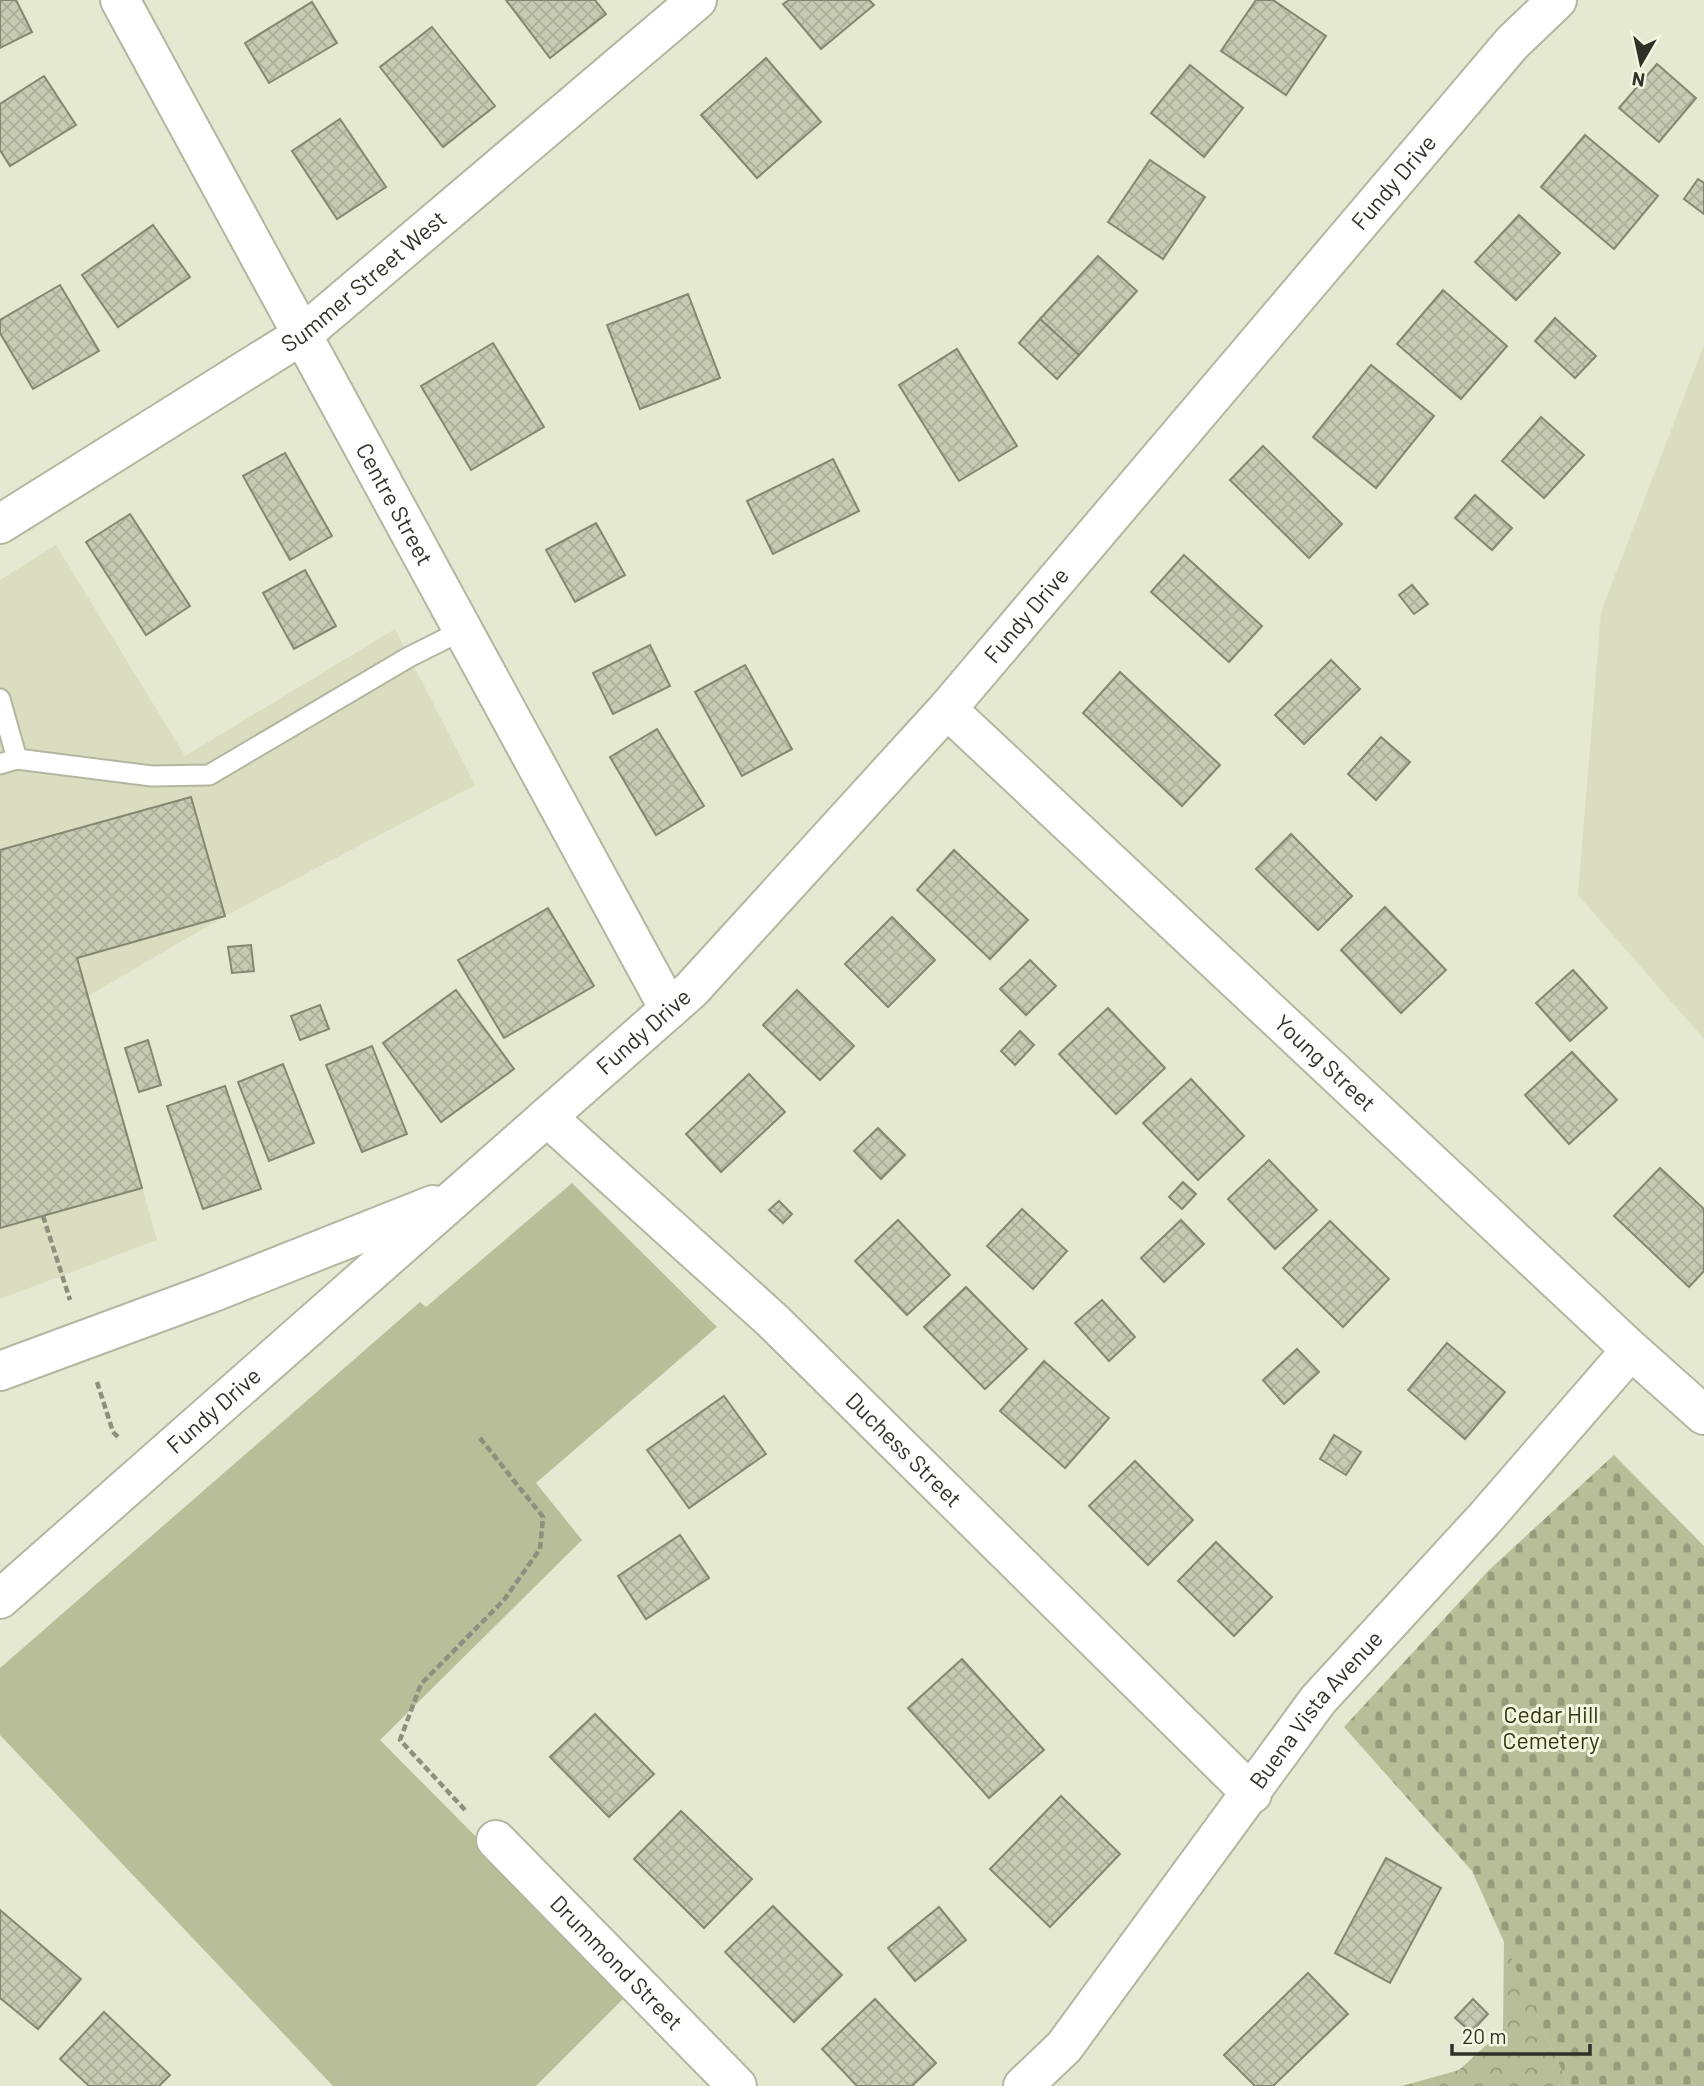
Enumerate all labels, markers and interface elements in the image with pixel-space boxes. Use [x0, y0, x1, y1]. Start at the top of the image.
north arrow [1606, 28, 1676, 98]
text: N [1630, 68, 1646, 93]
street label: Fundy Drive [1345, 128, 1441, 235]
street label: Summer Street West [276, 204, 452, 358]
street label: Centre Street [351, 438, 440, 570]
street label: Fundy Drive [977, 561, 1074, 668]
street label: Fundy Drive [590, 982, 696, 1080]
street label: Young Street [1269, 1008, 1382, 1117]
street label: Fundy Drive [160, 1361, 266, 1459]
street label: Duchess Street [840, 1386, 968, 1513]
street label: Buena Vista Avenue [1243, 1624, 1388, 1794]
park label: Cedar Hill Cemetery [1502, 1700, 1600, 1754]
street label: Drummond Street [545, 1889, 689, 2035]
scale bar [1452, 2012, 1590, 2056]
text: 20 m [1462, 2023, 1507, 2048]

